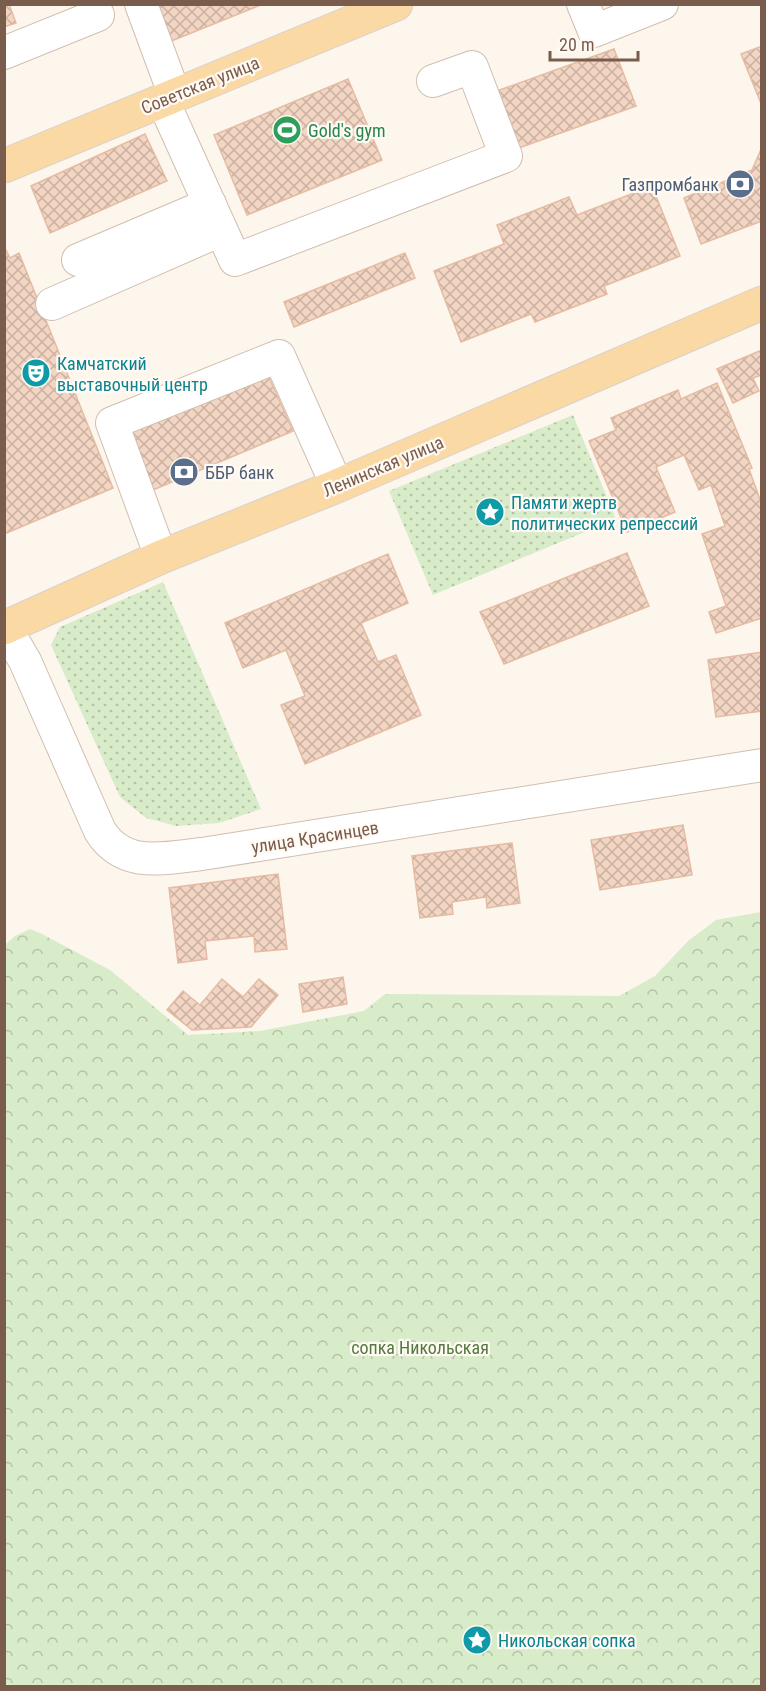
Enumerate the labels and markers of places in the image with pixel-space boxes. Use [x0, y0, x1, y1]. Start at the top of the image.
sports icon: Gold's gym [271, 114, 303, 146]
place label: Gold's gym [308, 120, 385, 141]
bank icon: Газпромбанк [724, 168, 756, 200]
place label: Газпромбанк [622, 174, 719, 195]
place label: Камчатский выставочный центр [57, 353, 208, 395]
theatre icon: Камчатский выставочный центр [20, 357, 52, 389]
bank icon: ББР банк [168, 456, 200, 488]
place label: ББР банк [205, 462, 274, 483]
place label: Памяти жертв политических репрессий [511, 492, 698, 534]
place icon: Памяти жертв политических репрессий [474, 496, 506, 528]
place icon: Никольская сопка [461, 1624, 493, 1656]
place label: Никольская сопка [498, 1630, 636, 1651]

